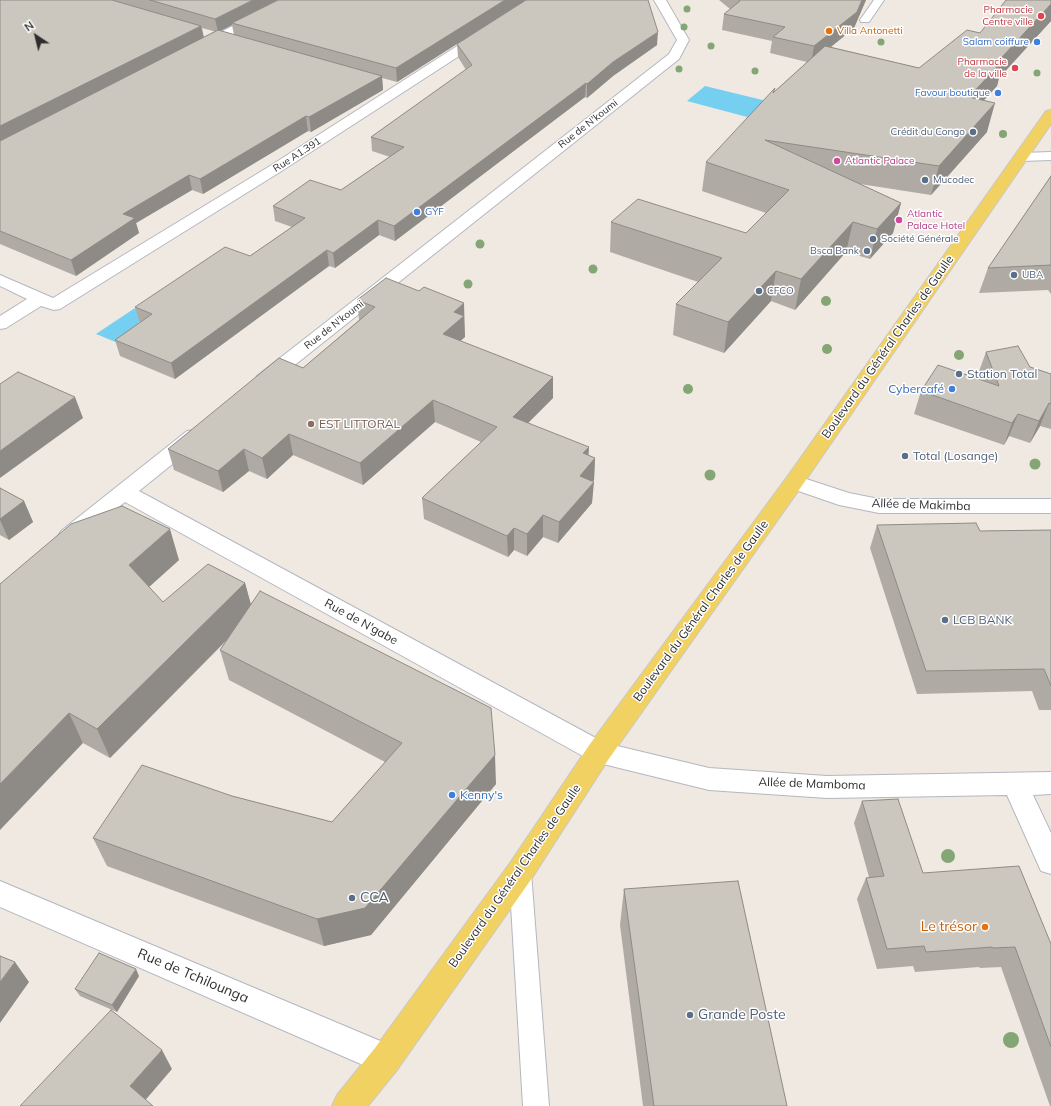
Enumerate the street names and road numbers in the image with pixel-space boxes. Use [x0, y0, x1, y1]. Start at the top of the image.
street label: Rue de N'koumi [556, 97, 620, 151]
street label: Rue A1.391 [271, 135, 323, 175]
street label: Boulevard du Général Charles de Gaulle [819, 253, 957, 441]
street label: Rue de N'koumi [302, 298, 366, 352]
street label: Allée de Makimba [871, 496, 971, 514]
street label: Boulevard du Général Charles de Gaulle [630, 518, 772, 704]
street label: Rue de N'gabe [322, 596, 400, 648]
street label: Allée de Mamboma [758, 775, 866, 793]
street label: Boulevard du Général Charles de Gaulle [446, 782, 584, 970]
street label: Rue de Tchilounga [135, 945, 251, 1007]

